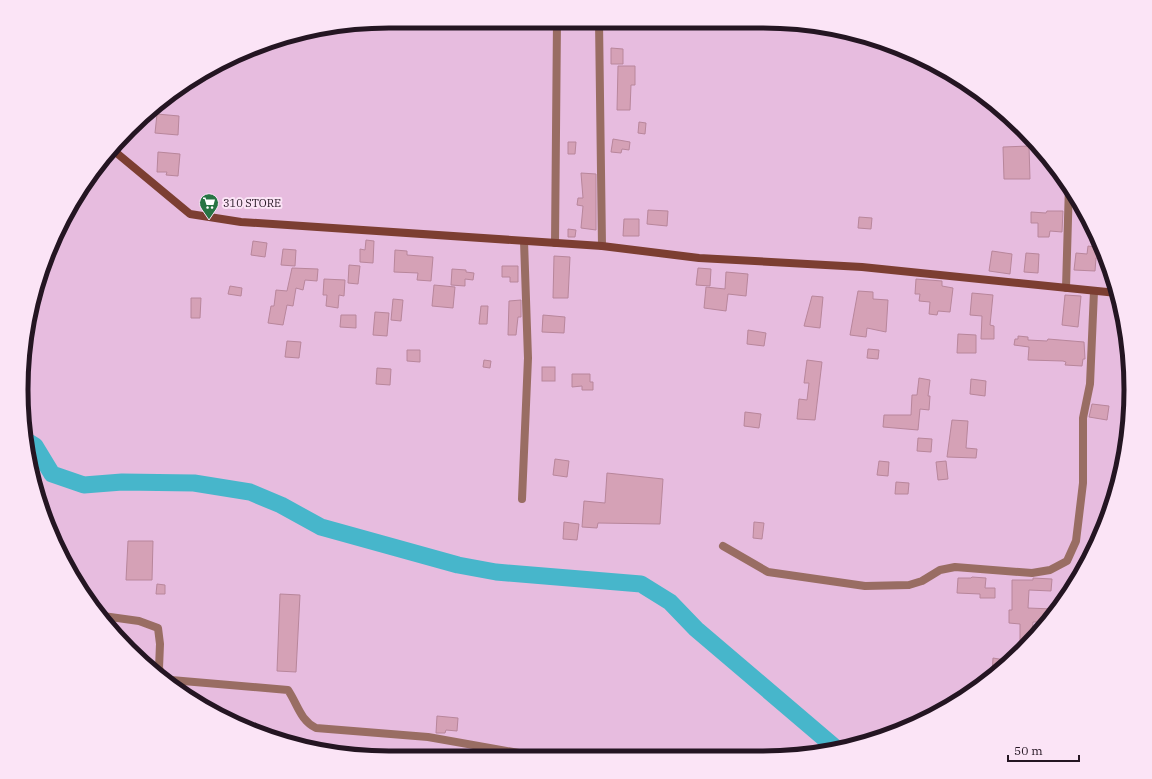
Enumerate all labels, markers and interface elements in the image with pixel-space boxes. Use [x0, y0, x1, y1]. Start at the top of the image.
supermarket icon: 310 STORE [198, 192, 220, 220]
place label: 310 STORE [223, 196, 281, 210]
scale bar [1008, 737, 1079, 763]
text: 50 m [1014, 743, 1043, 758]

